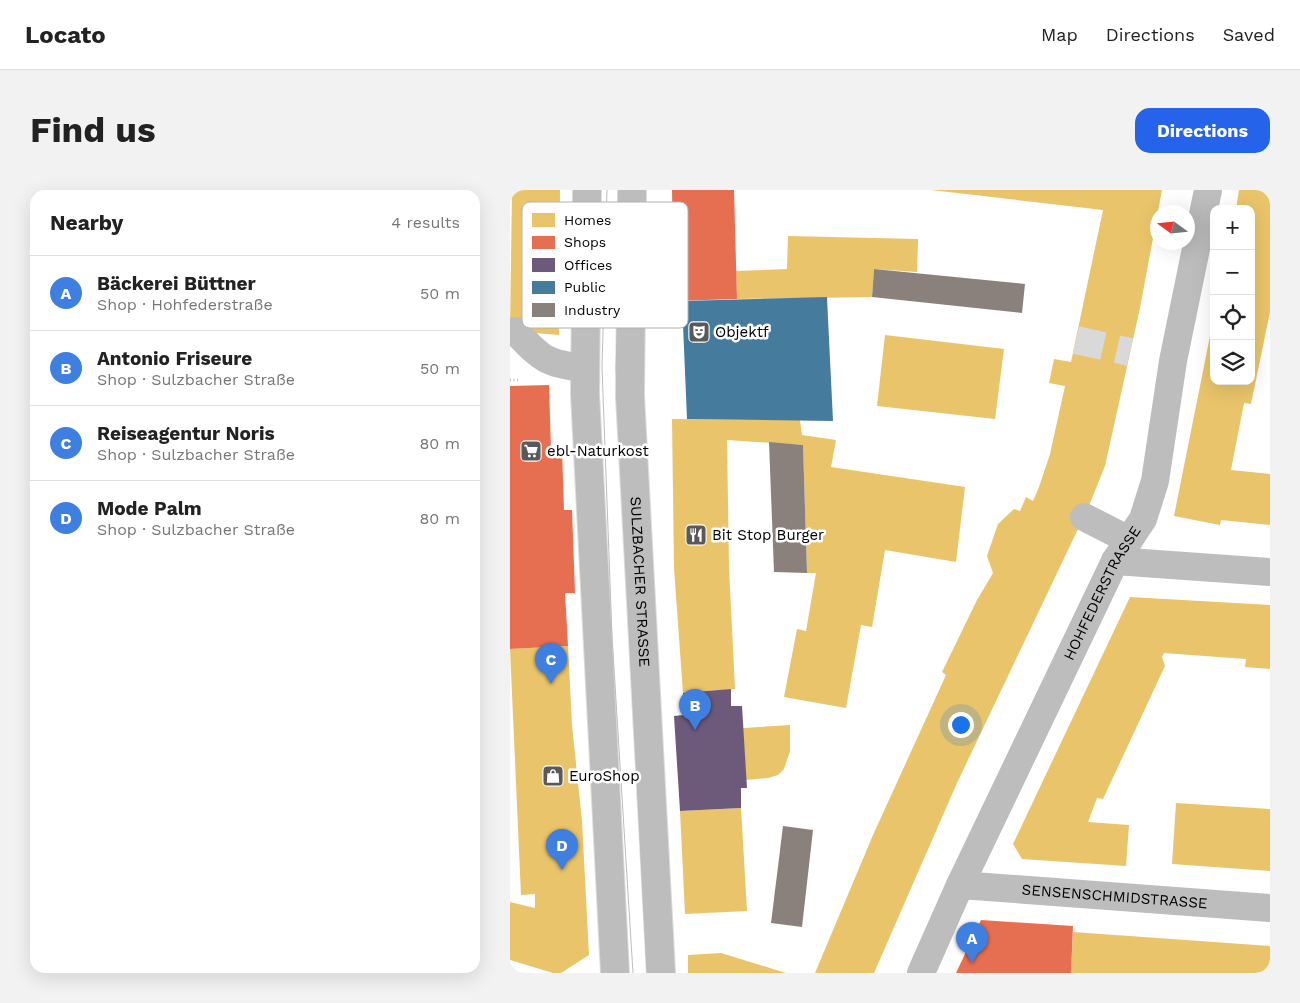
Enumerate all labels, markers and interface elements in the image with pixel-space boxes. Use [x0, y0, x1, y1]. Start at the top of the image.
text: Locato [25, 21, 106, 49]
text: Map [1041, 24, 1078, 45]
text: Directions [1106, 24, 1195, 45]
text: Saved [1223, 24, 1275, 45]
button: Directions [1135, 108, 1270, 153]
text: Find us [30, 109, 156, 151]
legend [522, 202, 688, 328]
north arrow [1150, 205, 1195, 250]
map controls [1210, 205, 1255, 385]
button: + [1210, 205, 1255, 250]
text: Nearby [50, 210, 123, 235]
text: Homes [564, 212, 611, 228]
text: 4 results [391, 213, 460, 232]
text: Shops [564, 234, 606, 250]
button: − [1210, 250, 1255, 295]
text: Offices [564, 257, 613, 273]
text: Bäckerei Büttner [97, 272, 256, 295]
text: Public [564, 279, 606, 295]
text: A [61, 284, 71, 303]
text: 50 m [420, 284, 460, 303]
text: Shop · Hohfederstraße [97, 295, 273, 314]
button: locate [1210, 295, 1255, 340]
text: Industry [564, 302, 621, 318]
theatre icon: Objektf [687, 320, 711, 344]
place label: Objektf [715, 323, 769, 341]
button: layers [1210, 340, 1255, 385]
text: Antonio Friseure [97, 347, 252, 370]
text: B [61, 359, 71, 378]
text: 50 m [420, 359, 460, 378]
text: Shop · Sulzbacher Straße [97, 370, 295, 389]
text: Reiseagentur Noris [97, 422, 275, 445]
text: C [61, 434, 71, 453]
text: 80 m [419, 434, 460, 453]
supermarket icon: ebl-Naturkost [519, 439, 543, 463]
place label: ebl-Naturkost [547, 442, 650, 460]
text: Shop · Sulzbacher Straße [97, 445, 295, 464]
street label: SULZBACHER STRASSE [626, 496, 654, 667]
text: Mode Palm [97, 497, 202, 520]
text: D [60, 509, 72, 528]
text: 80 m [419, 509, 460, 528]
text: Shop · Sulzbacher Straße [97, 520, 295, 539]
restaurant icon: Bit Stop Burger [684, 523, 708, 547]
street label: HOHFEDERSTRASSE [1060, 523, 1145, 663]
place label: Bit Stop Burger [712, 526, 824, 544]
pin: C [535, 643, 567, 684]
pin: B [679, 689, 711, 730]
your location [948, 712, 974, 738]
shop icon: EuroShop [541, 764, 565, 788]
place label: EuroShop [569, 767, 640, 785]
pin: D [546, 829, 578, 870]
street label: SENSENSCHMIDSTRASSE [1021, 881, 1208, 912]
pin: A [956, 922, 988, 963]

